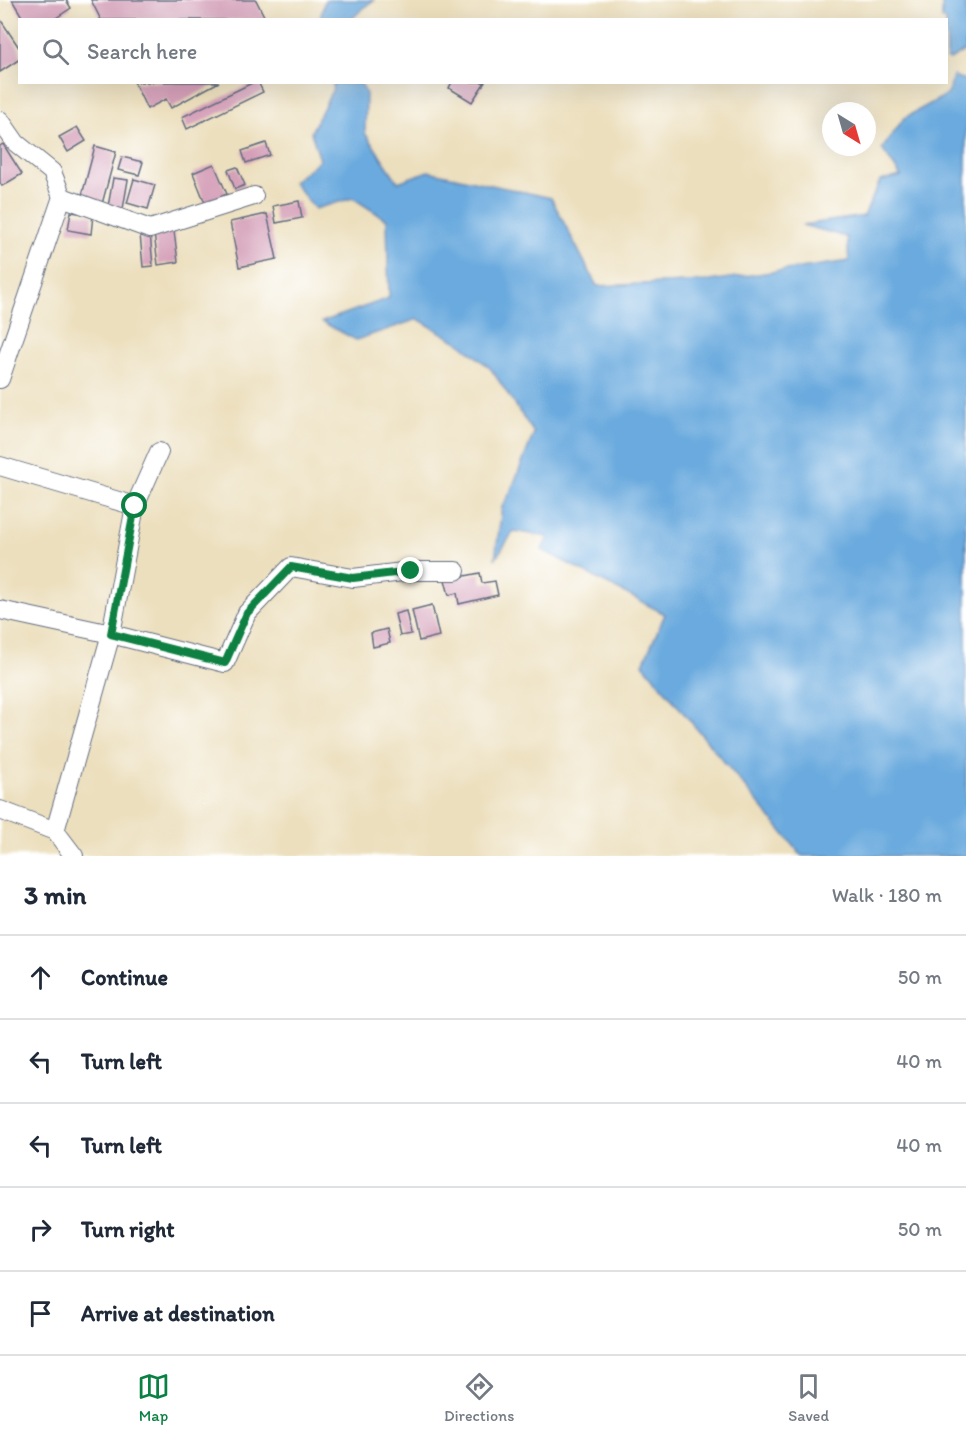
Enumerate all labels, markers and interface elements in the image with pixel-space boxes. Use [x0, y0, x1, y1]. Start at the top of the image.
search box [18, 18, 948, 84]
icon: search [39, 35, 72, 68]
text: Search here [87, 38, 197, 65]
north arrow [822, 102, 876, 156]
route start [121, 492, 147, 518]
route end [397, 557, 423, 583]
text: 3 min [24, 879, 86, 911]
text: Walk · 180 m [832, 883, 942, 907]
icon: ahead [24, 961, 57, 994]
text: Continue [81, 964, 168, 991]
text: 50 m [898, 965, 942, 989]
icon: left [24, 1045, 57, 1078]
text: Turn left [81, 1048, 162, 1075]
text: 40 m [896, 1049, 942, 1073]
icon: left [24, 1129, 57, 1162]
text: Turn left [81, 1132, 162, 1159]
text: 40 m [896, 1133, 942, 1157]
icon: right [24, 1213, 57, 1246]
text: Turn right [81, 1216, 175, 1243]
text: 50 m [898, 1217, 942, 1241]
icon: arrive [24, 1297, 57, 1330]
text: Arrive at destination [81, 1300, 275, 1327]
tab: Map [137, 1370, 170, 1425]
tab: Directions [444, 1370, 514, 1425]
tab: Saved [788, 1370, 829, 1425]

